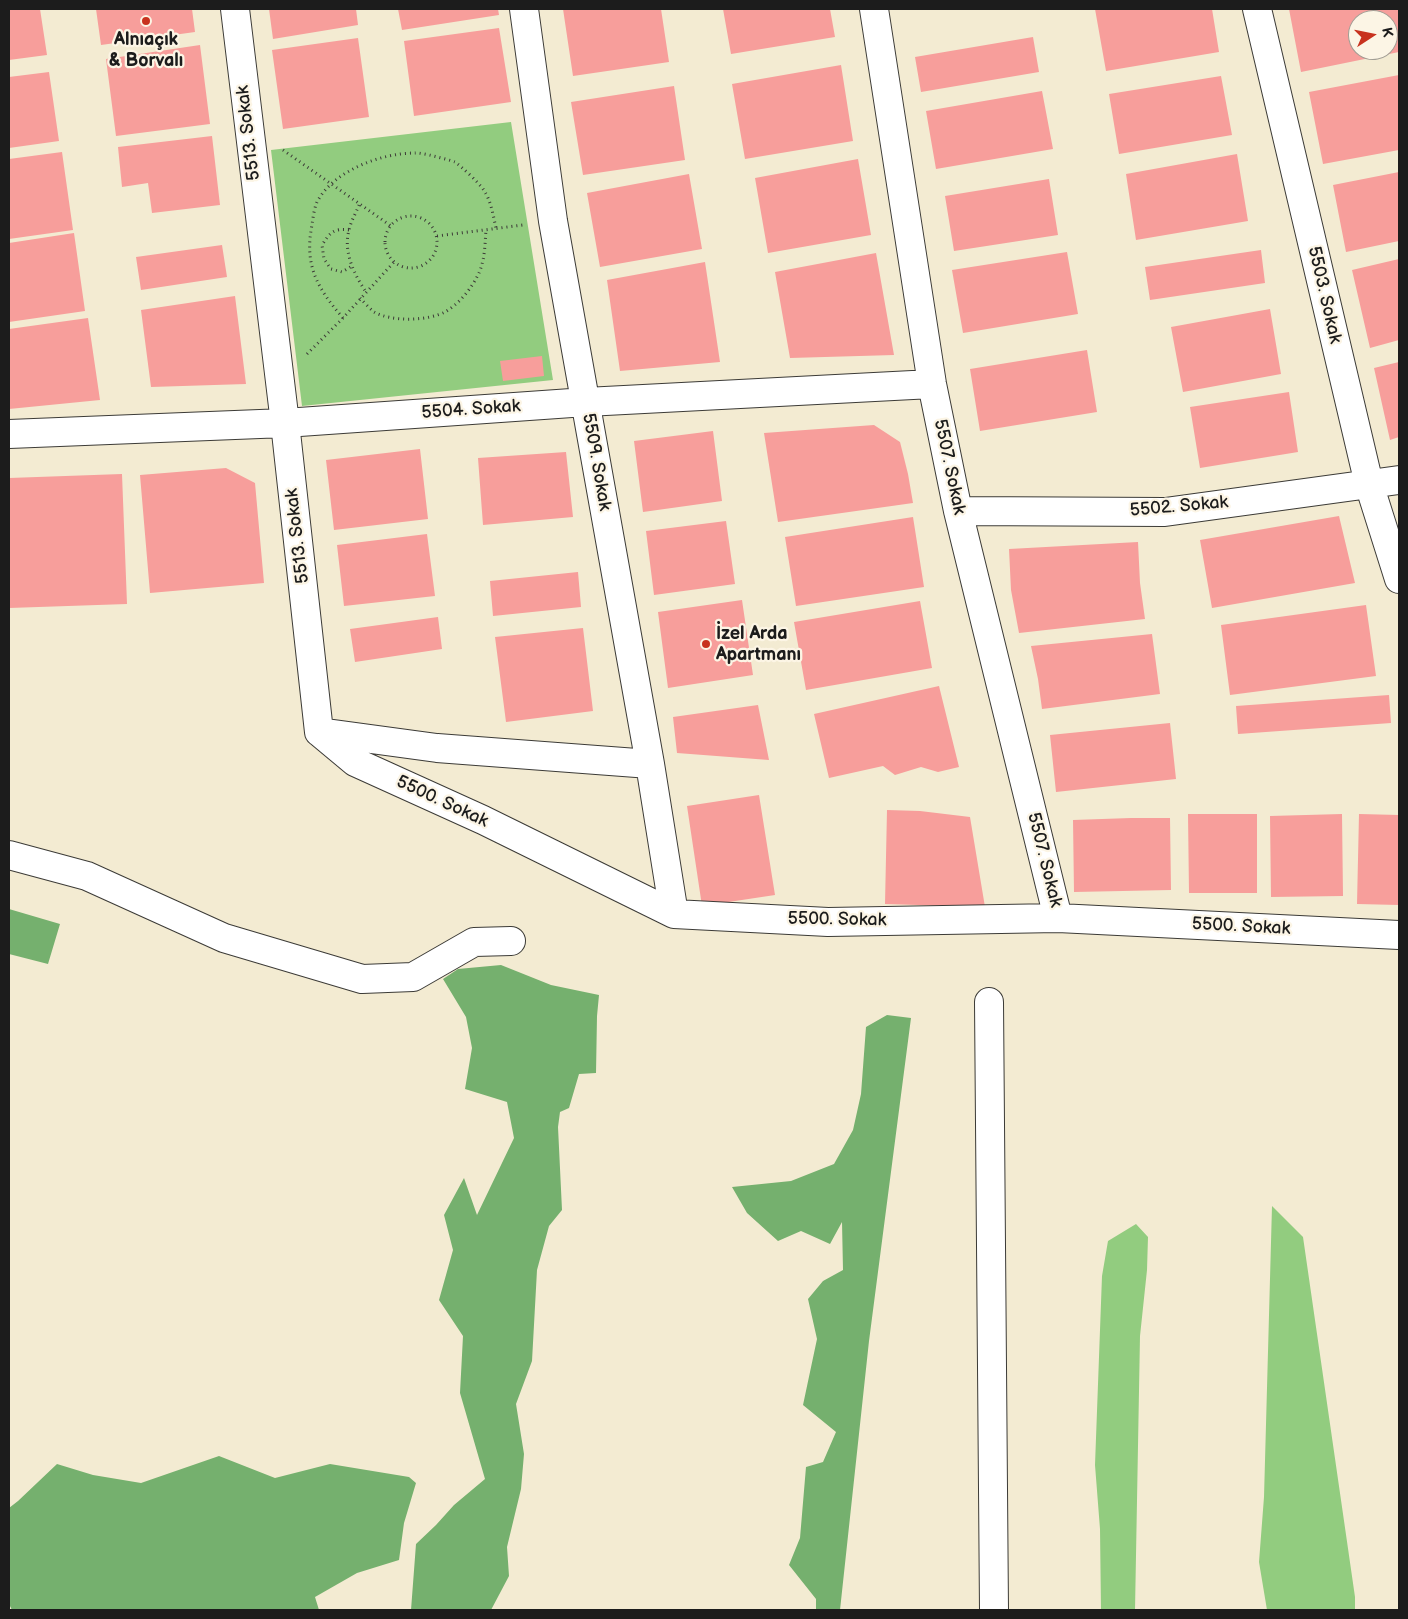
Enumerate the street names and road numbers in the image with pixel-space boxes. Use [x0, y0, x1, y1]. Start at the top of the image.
street label: 5513. Sokak [232, 84, 266, 182]
street label: 5503. Sokak [1302, 244, 1346, 346]
street label: 5504. Sokak [421, 396, 521, 424]
street label: 5509. Sokak [577, 412, 615, 512]
street label: 5507. Sokak [928, 417, 970, 517]
street label: 5513. Sokak [281, 487, 315, 585]
street label: 5502. Sokak [1129, 492, 1229, 522]
street label: 5500. Sokak [393, 771, 491, 833]
street label: 5507. Sokak [1022, 810, 1066, 910]
street label: 5500. Sokak [787, 908, 887, 932]
street label: 5500. Sokak [1191, 914, 1291, 940]

